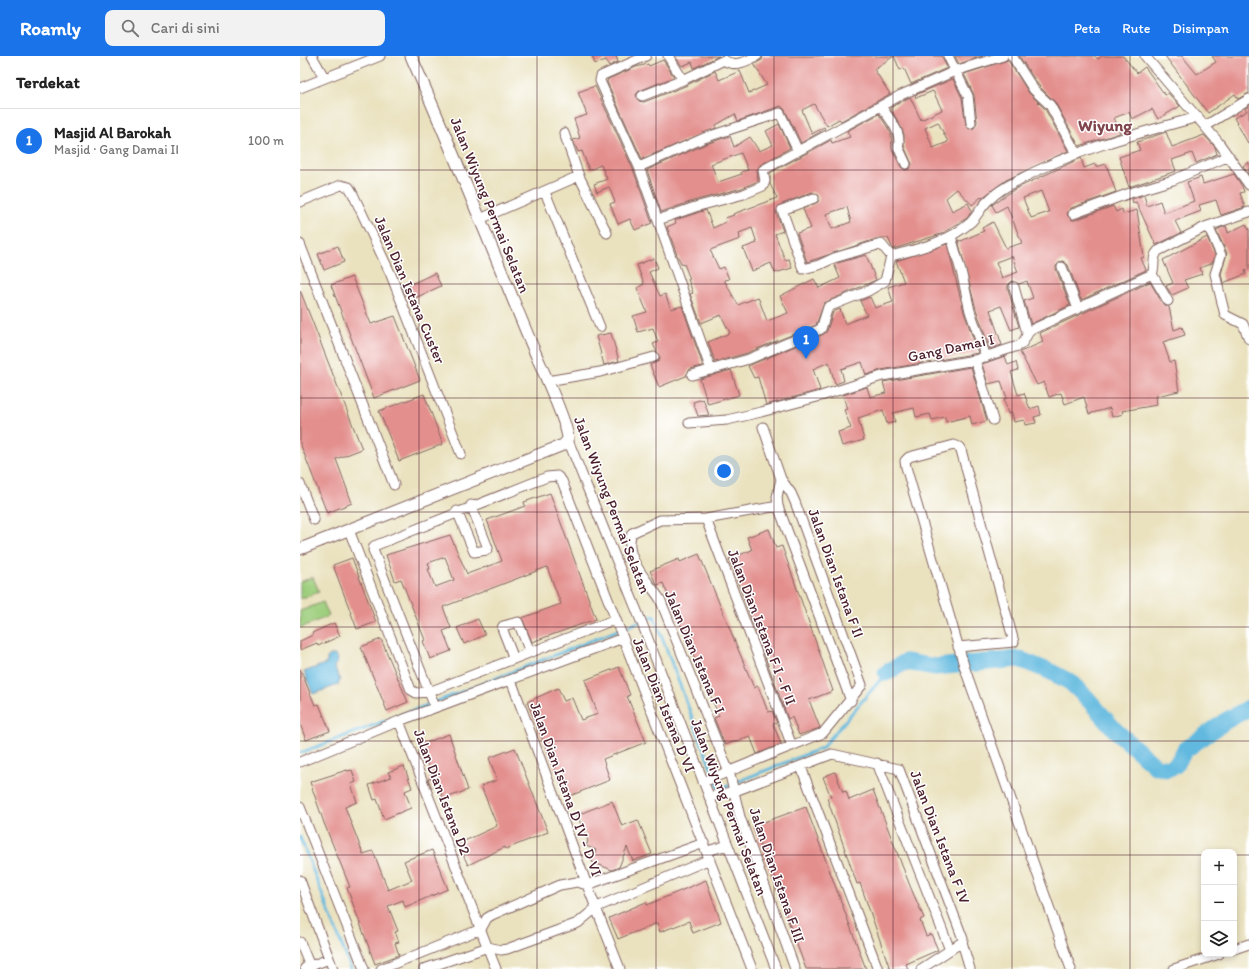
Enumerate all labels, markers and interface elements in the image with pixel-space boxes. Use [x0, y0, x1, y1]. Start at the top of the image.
search box [105, 10, 385, 46]
text: Roamly [20, 17, 81, 40]
icon: search [119, 17, 141, 39]
text: Cari di sini [151, 19, 220, 37]
text: Peta [1074, 20, 1100, 37]
text: Rute [1122, 20, 1150, 37]
text: Disimpan [1172, 20, 1229, 37]
text: Terdekat [16, 72, 80, 92]
street label: Jalan Wiyung Permai Selatan [446, 114, 534, 296]
district label: Wiyung [1078, 115, 1132, 136]
text: Masjid Al Barokah [54, 124, 171, 142]
text: 1 [26, 133, 32, 148]
text: 100 m [248, 133, 284, 148]
text: Masjid · Gang Damai II [54, 142, 179, 157]
street label: Jalan Dian Istana Custer [371, 213, 449, 367]
pin: 1 [793, 326, 819, 359]
street label: Gang Damai I [906, 330, 996, 366]
street label: Jalan Wiyung Permai Selatan [570, 414, 654, 597]
your location [714, 461, 734, 481]
street label: Jalan Dian Istana F II [804, 506, 868, 640]
street label: Jalan Dian Istana F I - F II [724, 546, 800, 708]
street label: Jalan Dian Istana F I [661, 588, 729, 716]
street label: Jalan Dian Istana D VI [629, 635, 699, 775]
street label: Jalan Dian Istana D IV - D VI [526, 699, 606, 879]
street label: Jalan Wiyung Permai Selatan [687, 716, 771, 899]
street label: Jalan Dian Istana D2 [410, 726, 474, 858]
street label: Jalan Dian Istana F IV [906, 768, 974, 906]
street label: Jalan Dian Istana F III [745, 805, 809, 945]
map controls [1201, 849, 1237, 957]
button: + [1201, 849, 1237, 885]
button: − [1201, 885, 1237, 921]
button: layers [1201, 921, 1237, 957]

